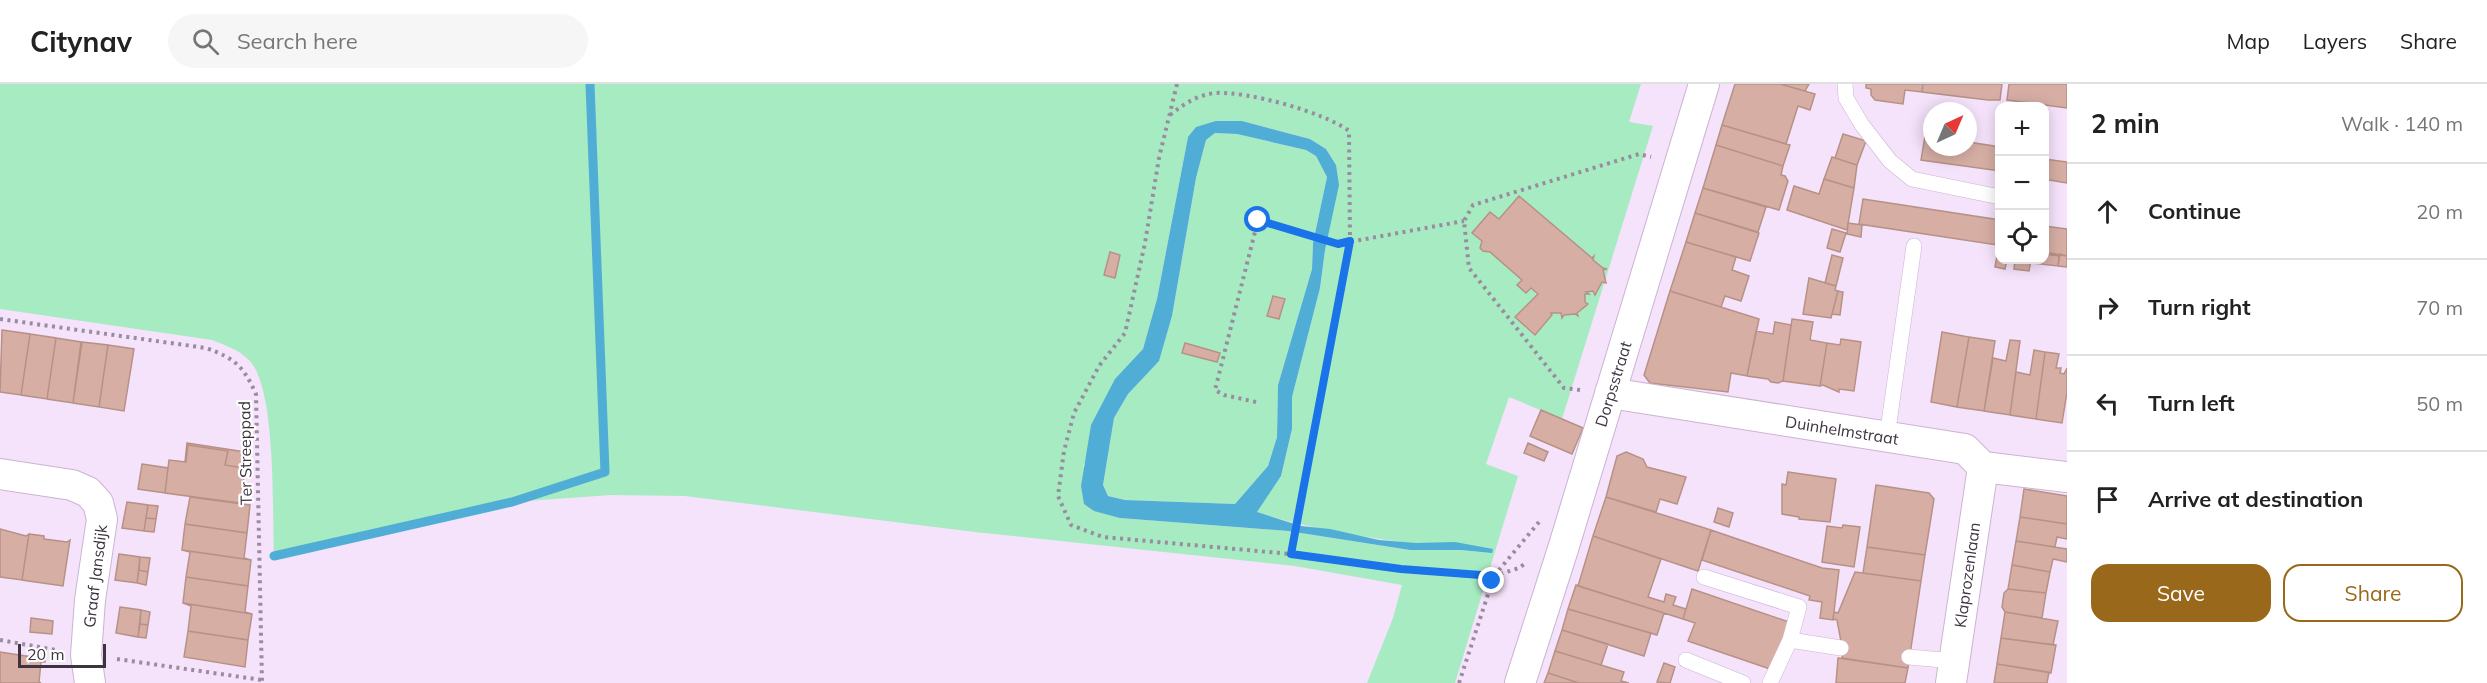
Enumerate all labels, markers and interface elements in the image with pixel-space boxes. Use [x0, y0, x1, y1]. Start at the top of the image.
search box [168, 14, 588, 68]
text: Citynav [30, 24, 132, 59]
icon: search [189, 25, 222, 58]
text: Search here [237, 27, 358, 55]
text: Map [2227, 28, 2270, 54]
text: Layers [2303, 28, 2367, 54]
text: Share [2400, 28, 2457, 54]
north arrow [1923, 102, 1977, 156]
map controls [1995, 102, 2049, 264]
button: + [1995, 102, 2049, 156]
text: 2 min [2091, 107, 2160, 140]
text: Walk · 140 m [2341, 111, 2463, 136]
button: − [1995, 156, 2049, 210]
icon: ahead [2091, 195, 2124, 228]
text: Continue [2148, 197, 2241, 225]
text: 20 m [2416, 199, 2463, 224]
route start [1244, 206, 1270, 232]
button: locate [1995, 210, 2049, 264]
icon: right [2091, 291, 2124, 324]
text: Turn right [2148, 293, 2251, 321]
text: 70 m [2416, 295, 2463, 320]
street label: Dorpsstraat [1591, 338, 1636, 429]
icon: left [2091, 387, 2124, 420]
text: Turn left [2148, 389, 2235, 417]
text: 50 m [2416, 391, 2463, 416]
street label: Ter Streeppad [234, 401, 256, 505]
street label: Duinhelmstraat [1784, 411, 1900, 449]
icon: arrive [2091, 483, 2124, 516]
text: Arrive at destination [2148, 485, 2363, 513]
street label: Klaprozenlaan [1950, 521, 1984, 629]
street label: Graaf Jansdijk [79, 522, 111, 629]
button: Save [2091, 564, 2271, 622]
button: Share [2283, 564, 2463, 622]
route end [1478, 567, 1504, 593]
scale bar [18, 641, 106, 668]
text: 20 m [27, 644, 64, 664]

